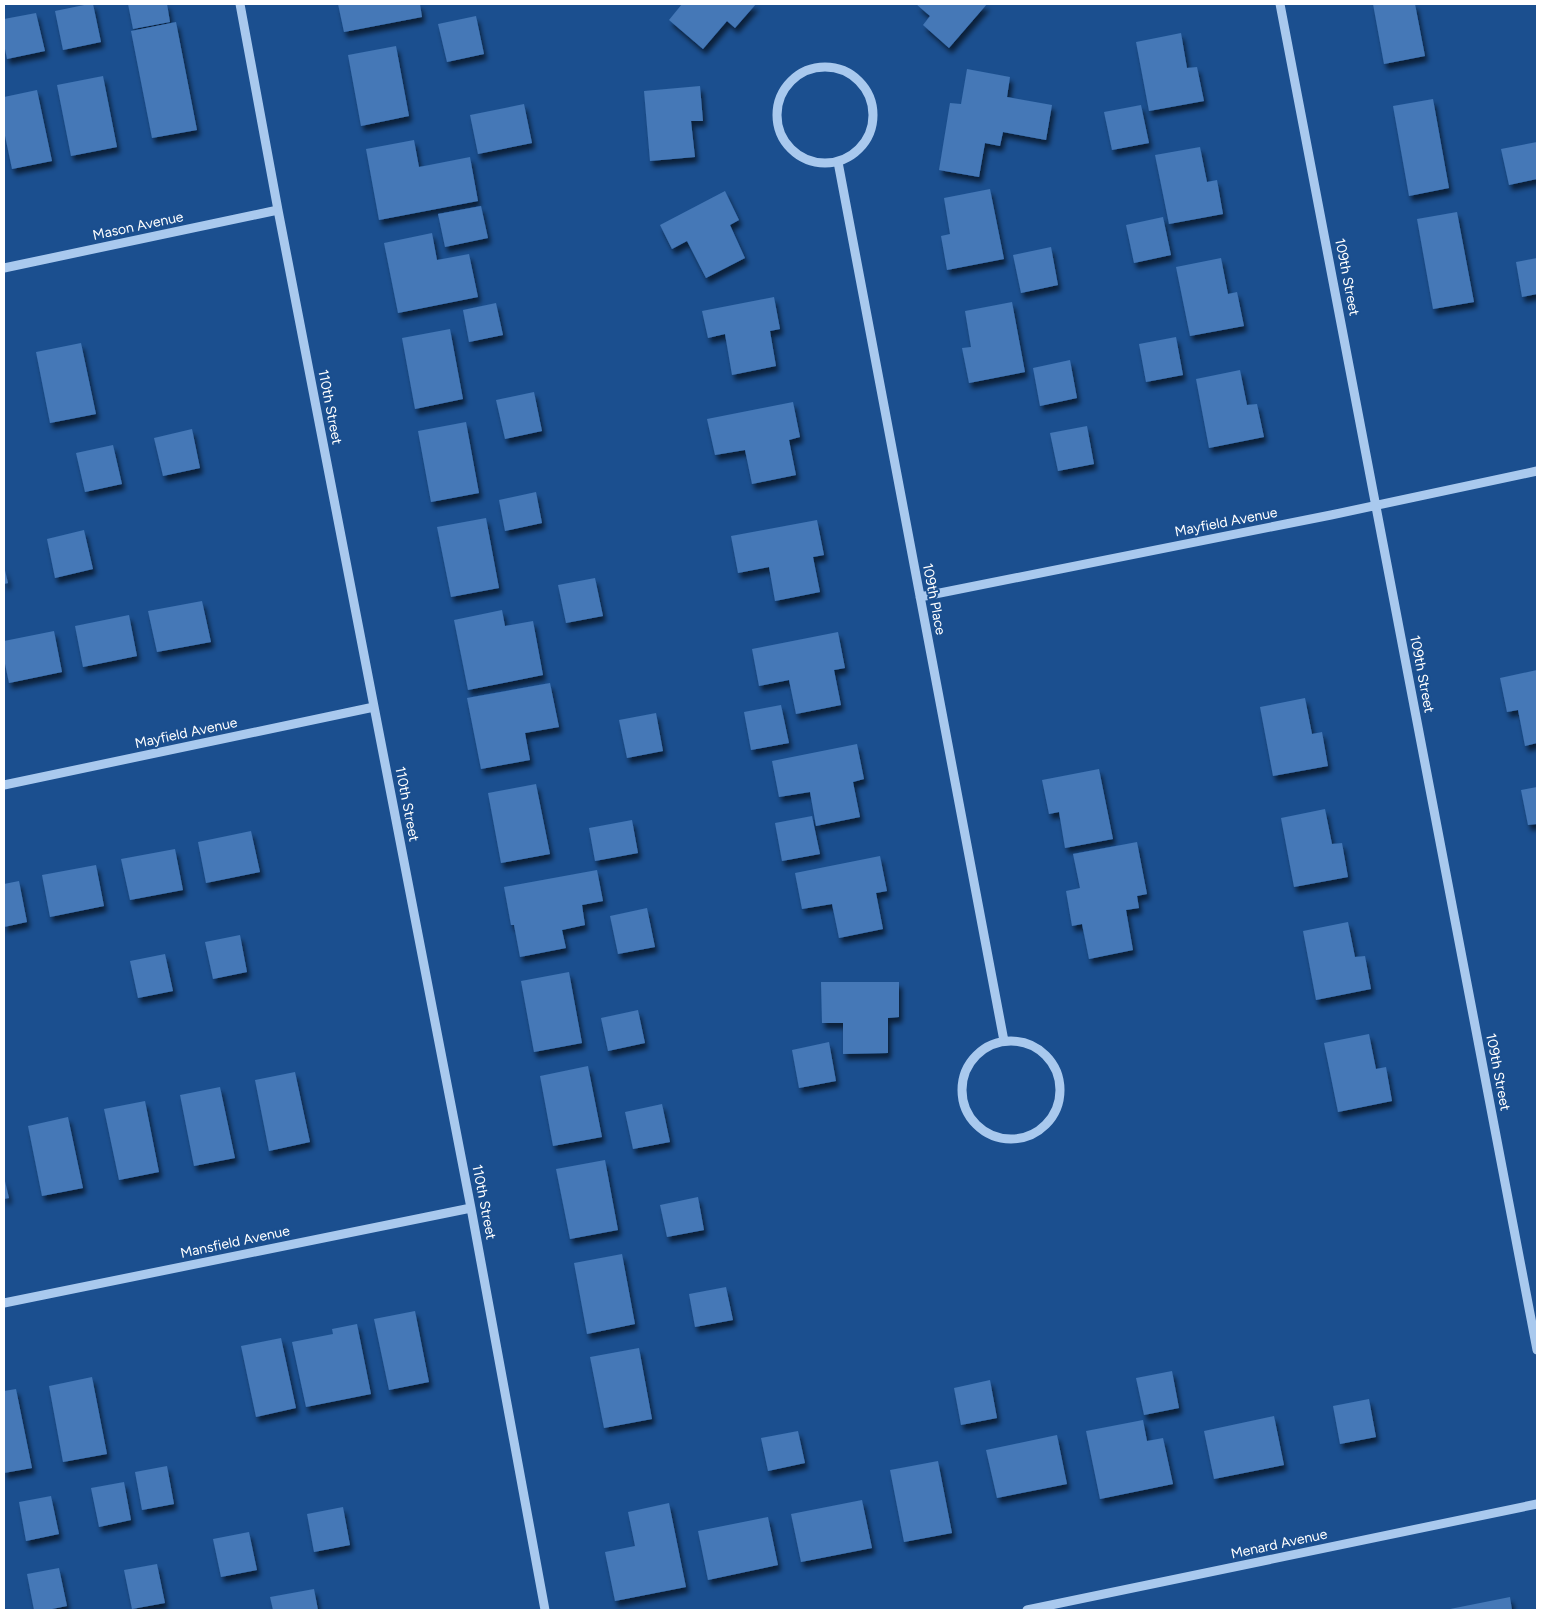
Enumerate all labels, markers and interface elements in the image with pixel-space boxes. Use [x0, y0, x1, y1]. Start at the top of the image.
street label: Mason Avenue [91, 208, 185, 244]
street label: 109th Street [1331, 237, 1363, 317]
street label: 110th Street [314, 368, 346, 446]
street label: Mayfield Avenue [1173, 504, 1279, 540]
street label: 109th Place [919, 562, 949, 637]
street label: 109th Street [1406, 634, 1438, 714]
street label: Mayfield Avenue [133, 714, 239, 752]
street label: 110th Street [391, 765, 423, 843]
street label: 109th Street [1482, 1032, 1514, 1112]
street label: 110th Street [468, 1163, 500, 1241]
street label: Mansfield Avenue [179, 1222, 292, 1262]
street label: Menard Avenue [1229, 1525, 1329, 1563]

